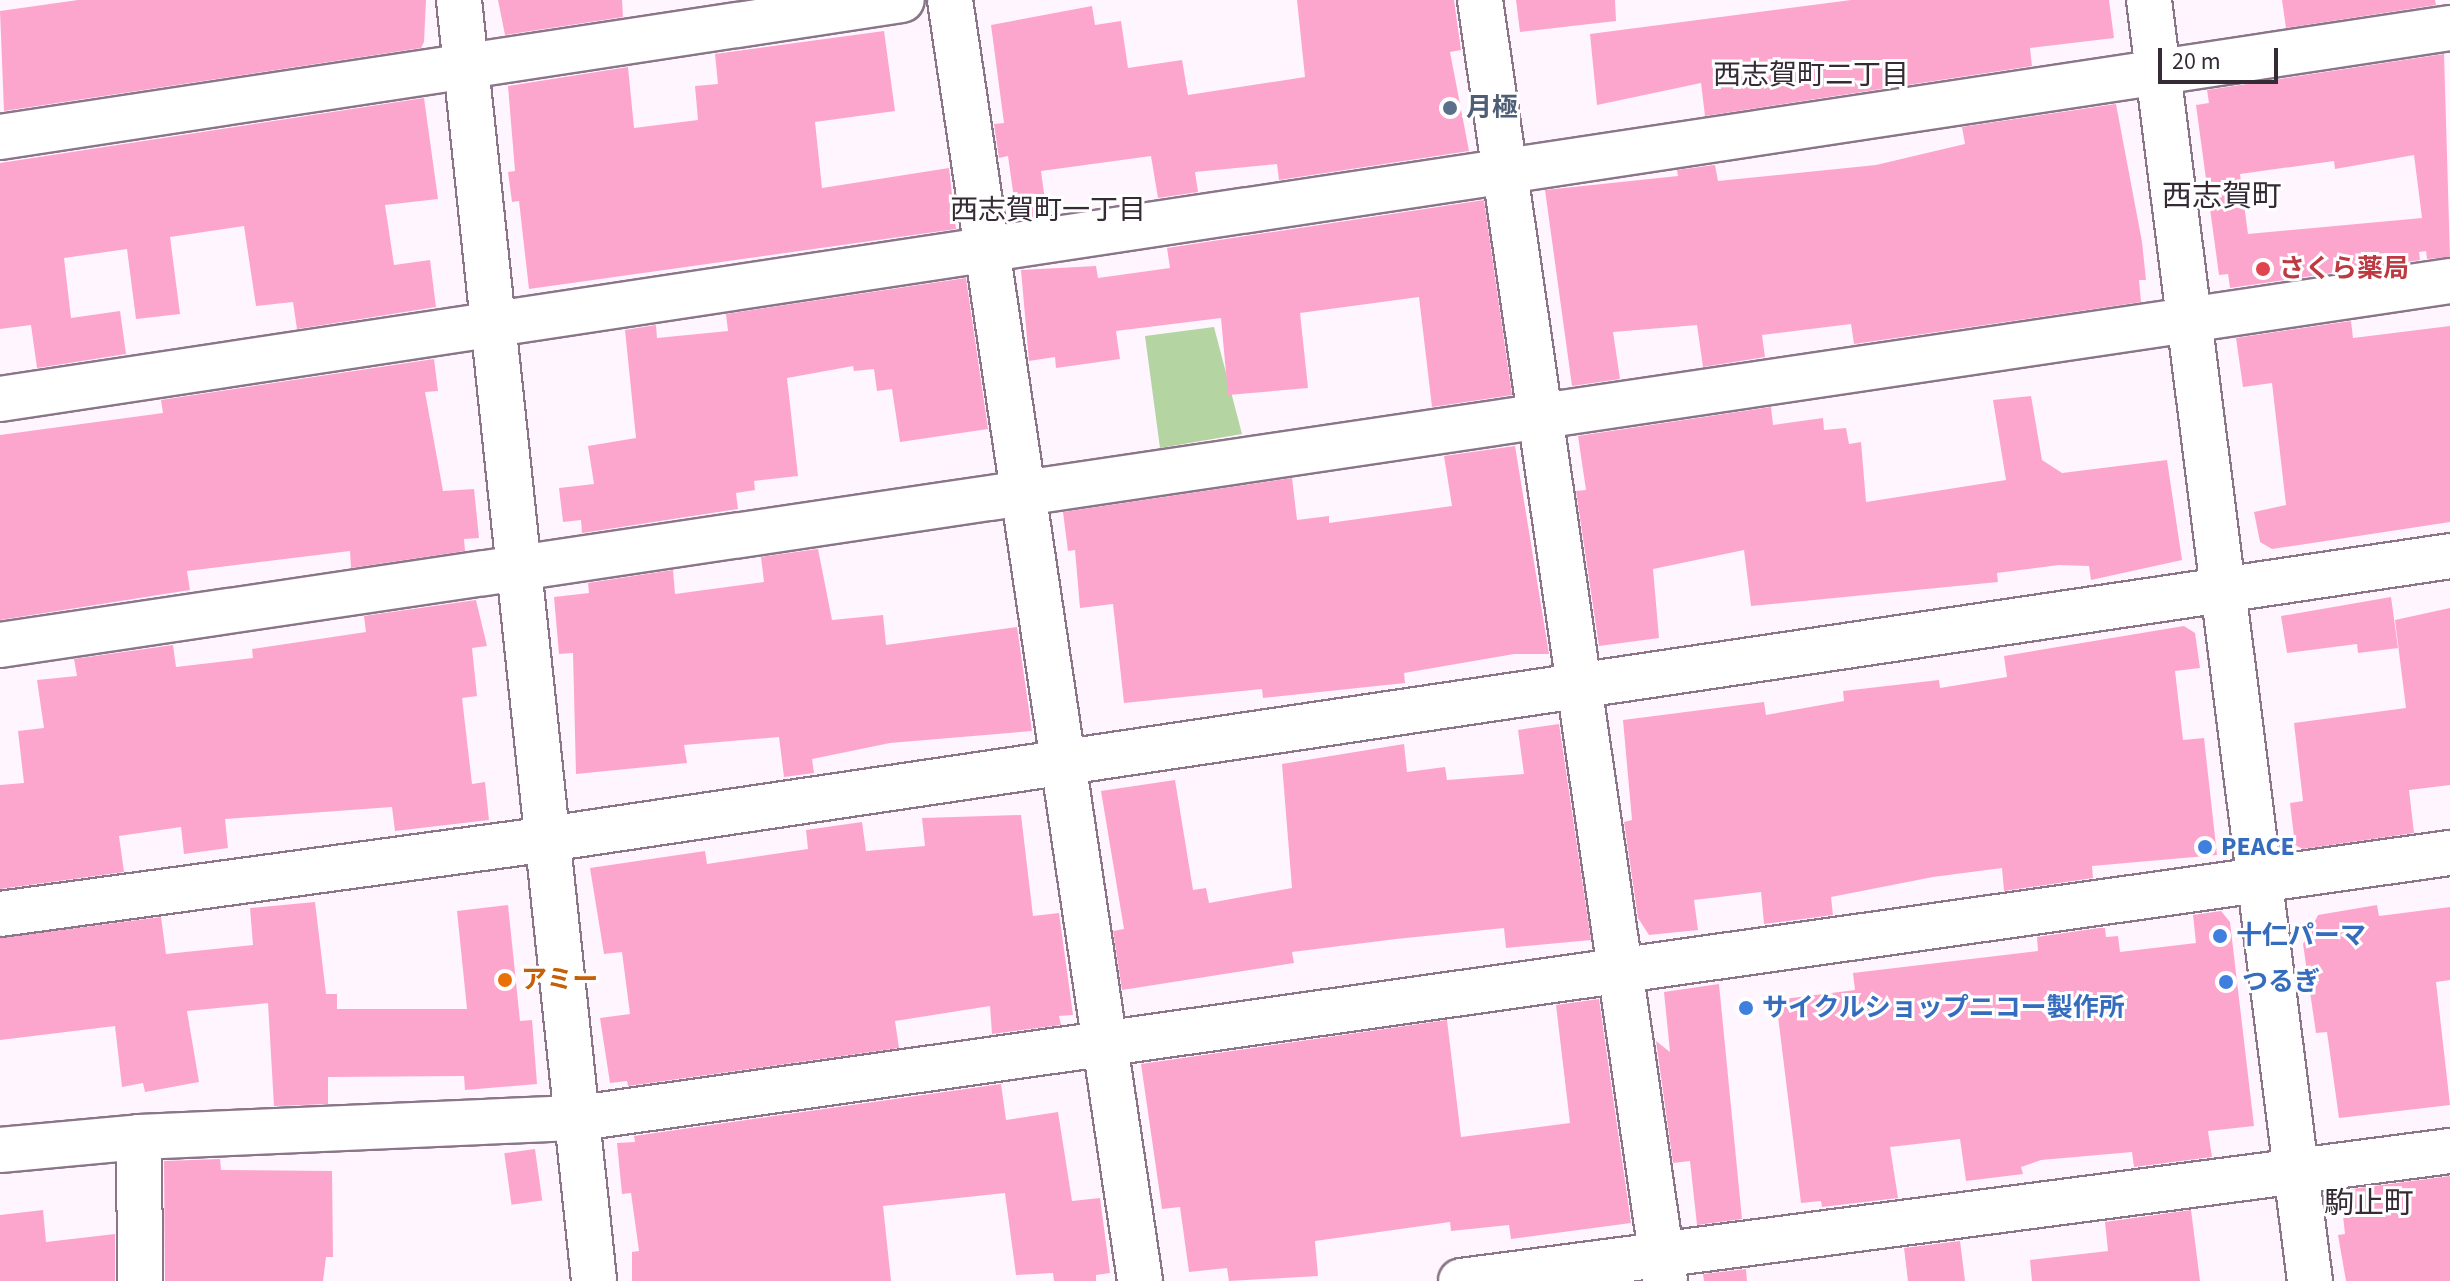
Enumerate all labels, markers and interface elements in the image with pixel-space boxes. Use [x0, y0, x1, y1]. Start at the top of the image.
scale bar [2162, 32, 2282, 82]
text: 20 m [2172, 44, 2221, 79]
district label: 西志賀町二丁目 [1713, 58, 1909, 92]
place label: 月極 [1466, 92, 1518, 124]
marker: 月極 [1441, 99, 1459, 117]
district label: 西志賀町 [2162, 179, 2282, 215]
district label: 西志賀町一丁目 [950, 193, 1146, 227]
place label: さくら薬局 [2279, 253, 2409, 285]
marker: さくら薬局 [2254, 260, 2272, 278]
place label: PEACE [2221, 831, 2295, 863]
marker: PEACE [2196, 838, 2214, 856]
place label: 十仁パーマ [2236, 920, 2366, 952]
marker: 十仁パーマ [2211, 927, 2229, 945]
place label: アミー [521, 964, 599, 996]
place label: つるぎ [2242, 966, 2320, 998]
marker: アミー [496, 971, 514, 989]
marker: つるぎ [2217, 973, 2235, 991]
place label: サイクルショップニコー製作所 [1762, 992, 2126, 1024]
marker: サイクルショップニコー製作所 [1737, 999, 1755, 1017]
district label: 駒止町 [2324, 1186, 2414, 1222]

